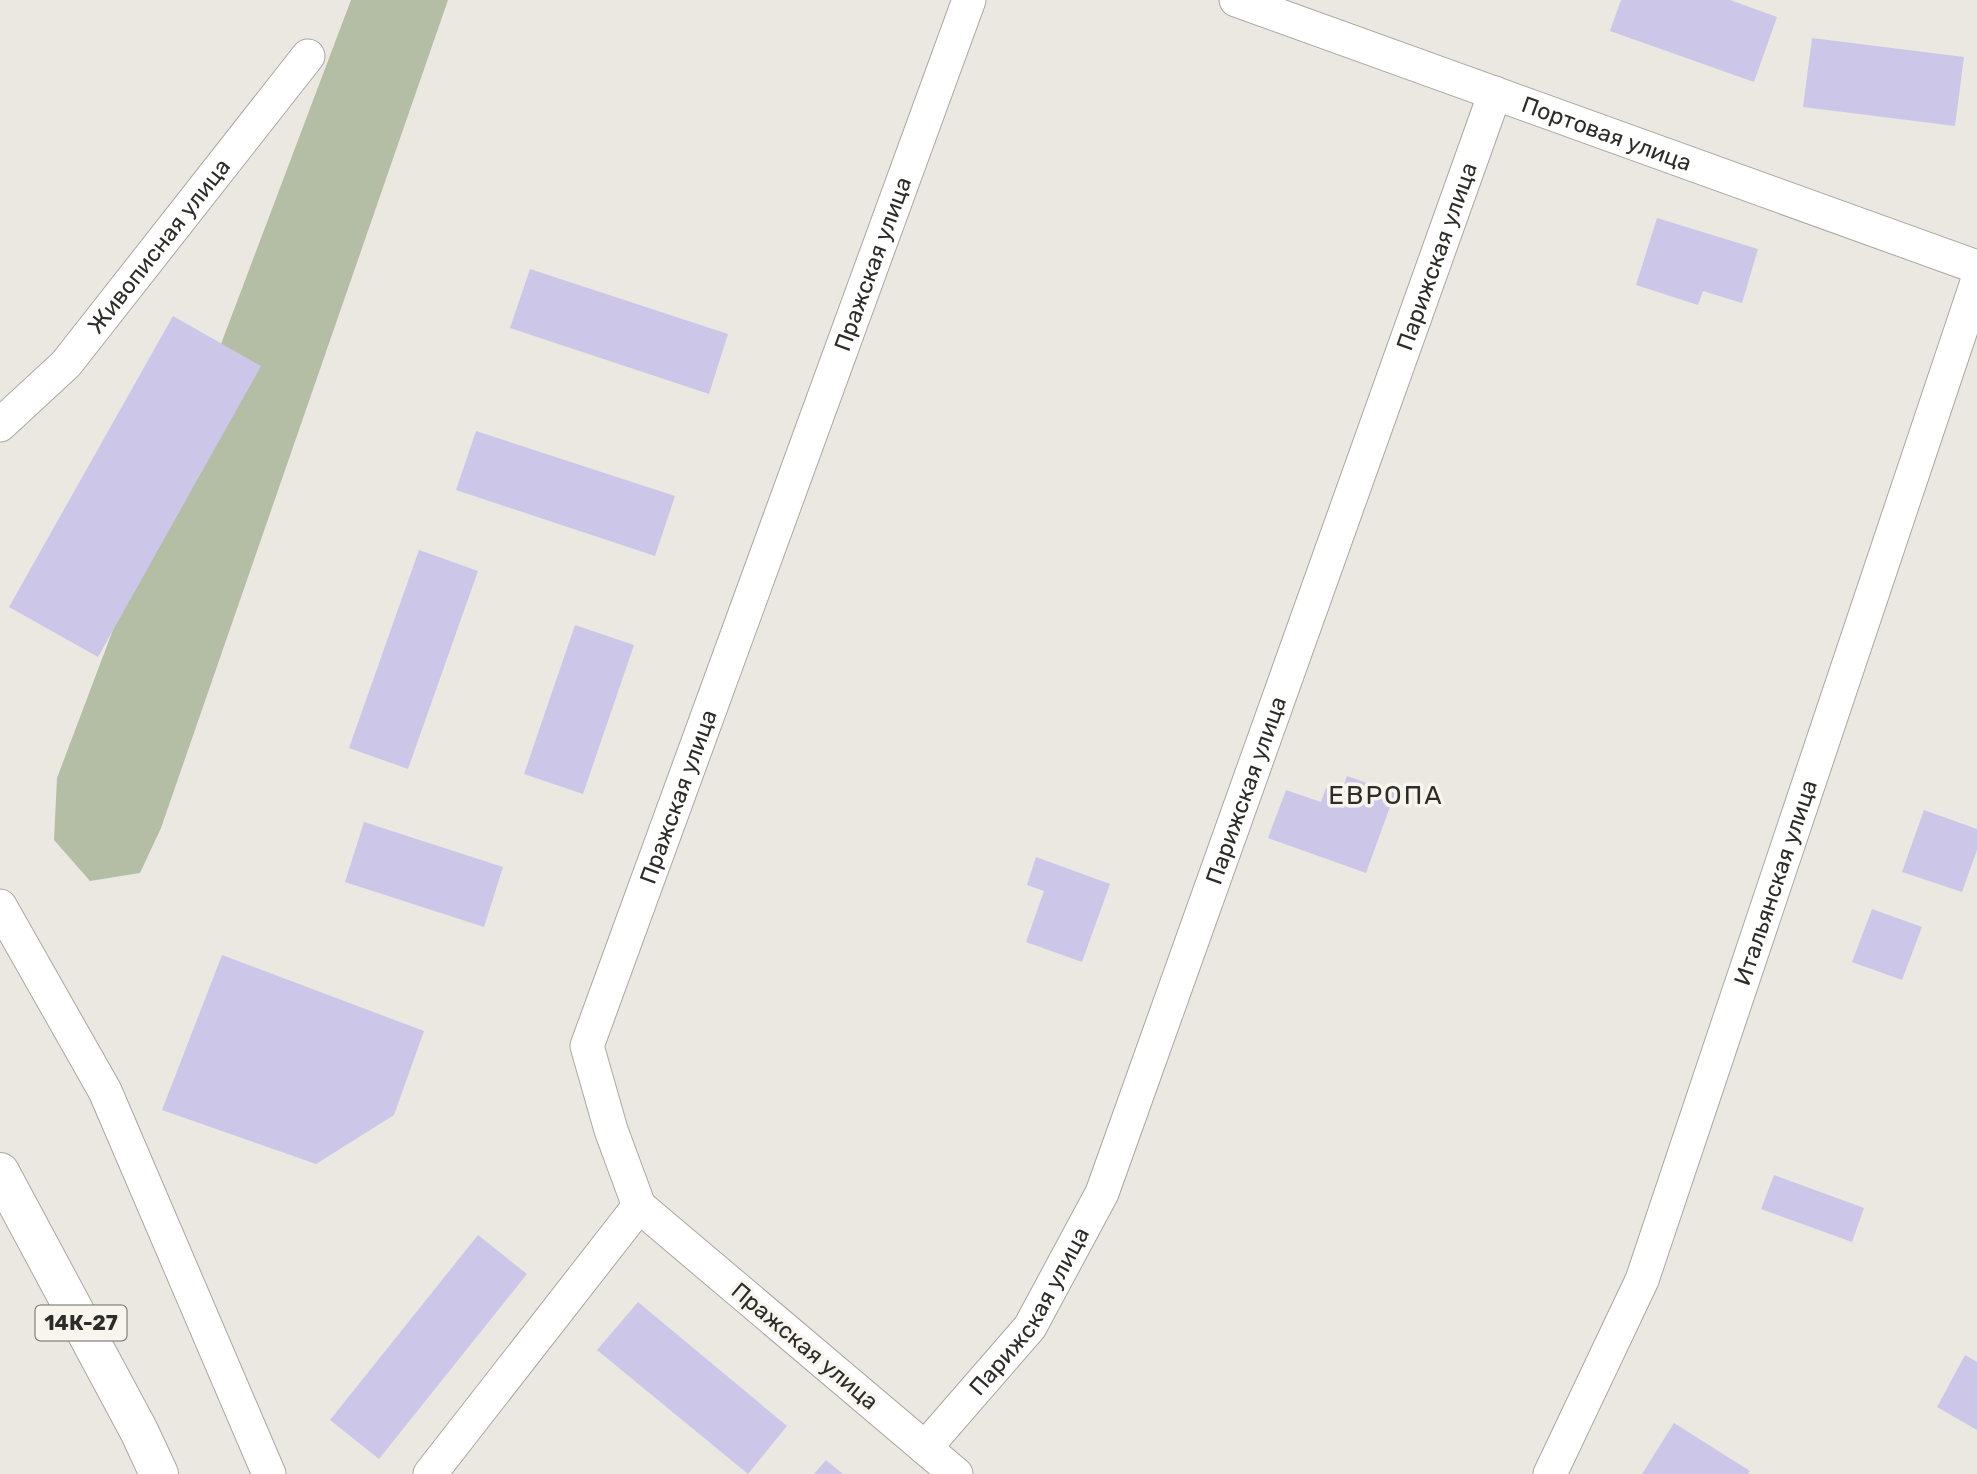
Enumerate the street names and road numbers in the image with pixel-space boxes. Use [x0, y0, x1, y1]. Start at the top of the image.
street label: Портовая улица [1518, 90, 1695, 177]
street label: Живописная улица [82, 153, 236, 339]
street label: Парижская улица [1390, 159, 1483, 354]
street label: Пражская улица [828, 173, 917, 355]
street label: Парижская улица [1200, 693, 1292, 888]
street label: Пражская улица [633, 706, 723, 887]
street label: Итальянская улица [1728, 776, 1823, 989]
street label: Парижская улица [963, 1222, 1095, 1401]
street label: Пражская улица [726, 1276, 884, 1416]
road number: 14К-27 [36, 1306, 126, 1340]

